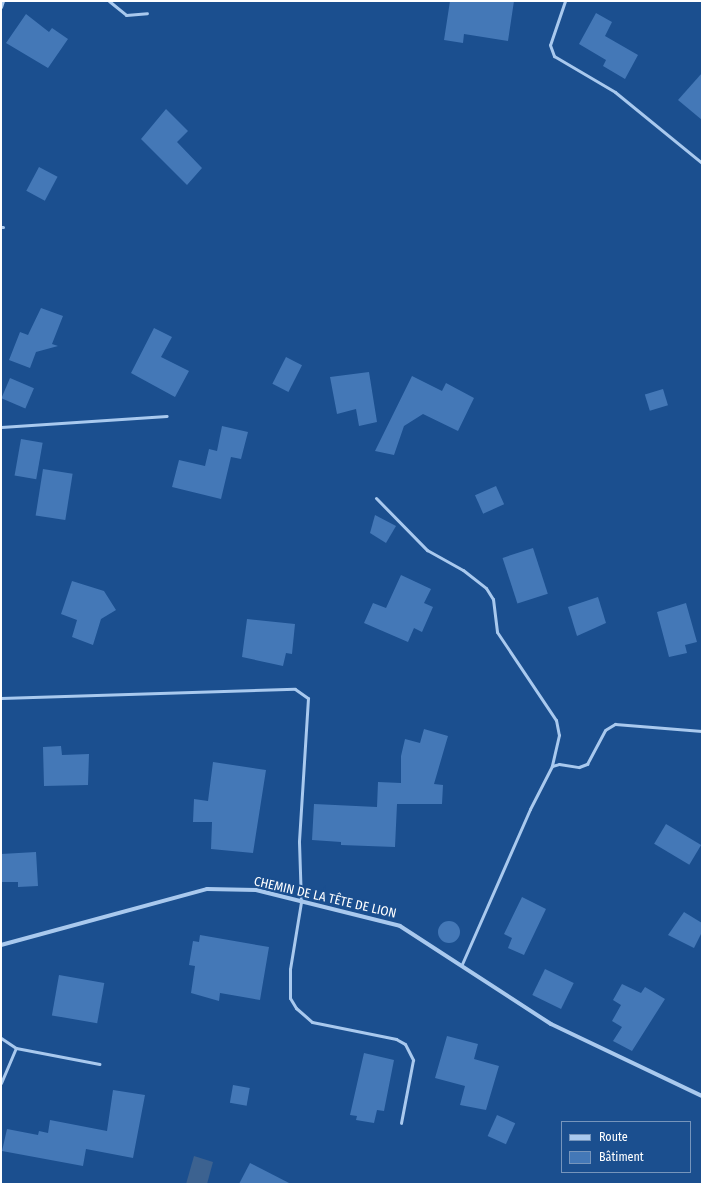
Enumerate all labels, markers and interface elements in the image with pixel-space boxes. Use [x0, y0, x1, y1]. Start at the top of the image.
street label: CHEMIN DE LA TÊTE DE LION [252, 874, 398, 922]
legend [561, 1121, 691, 1173]
text: Route [599, 1130, 628, 1144]
text: Bâtiment [599, 1150, 644, 1164]

